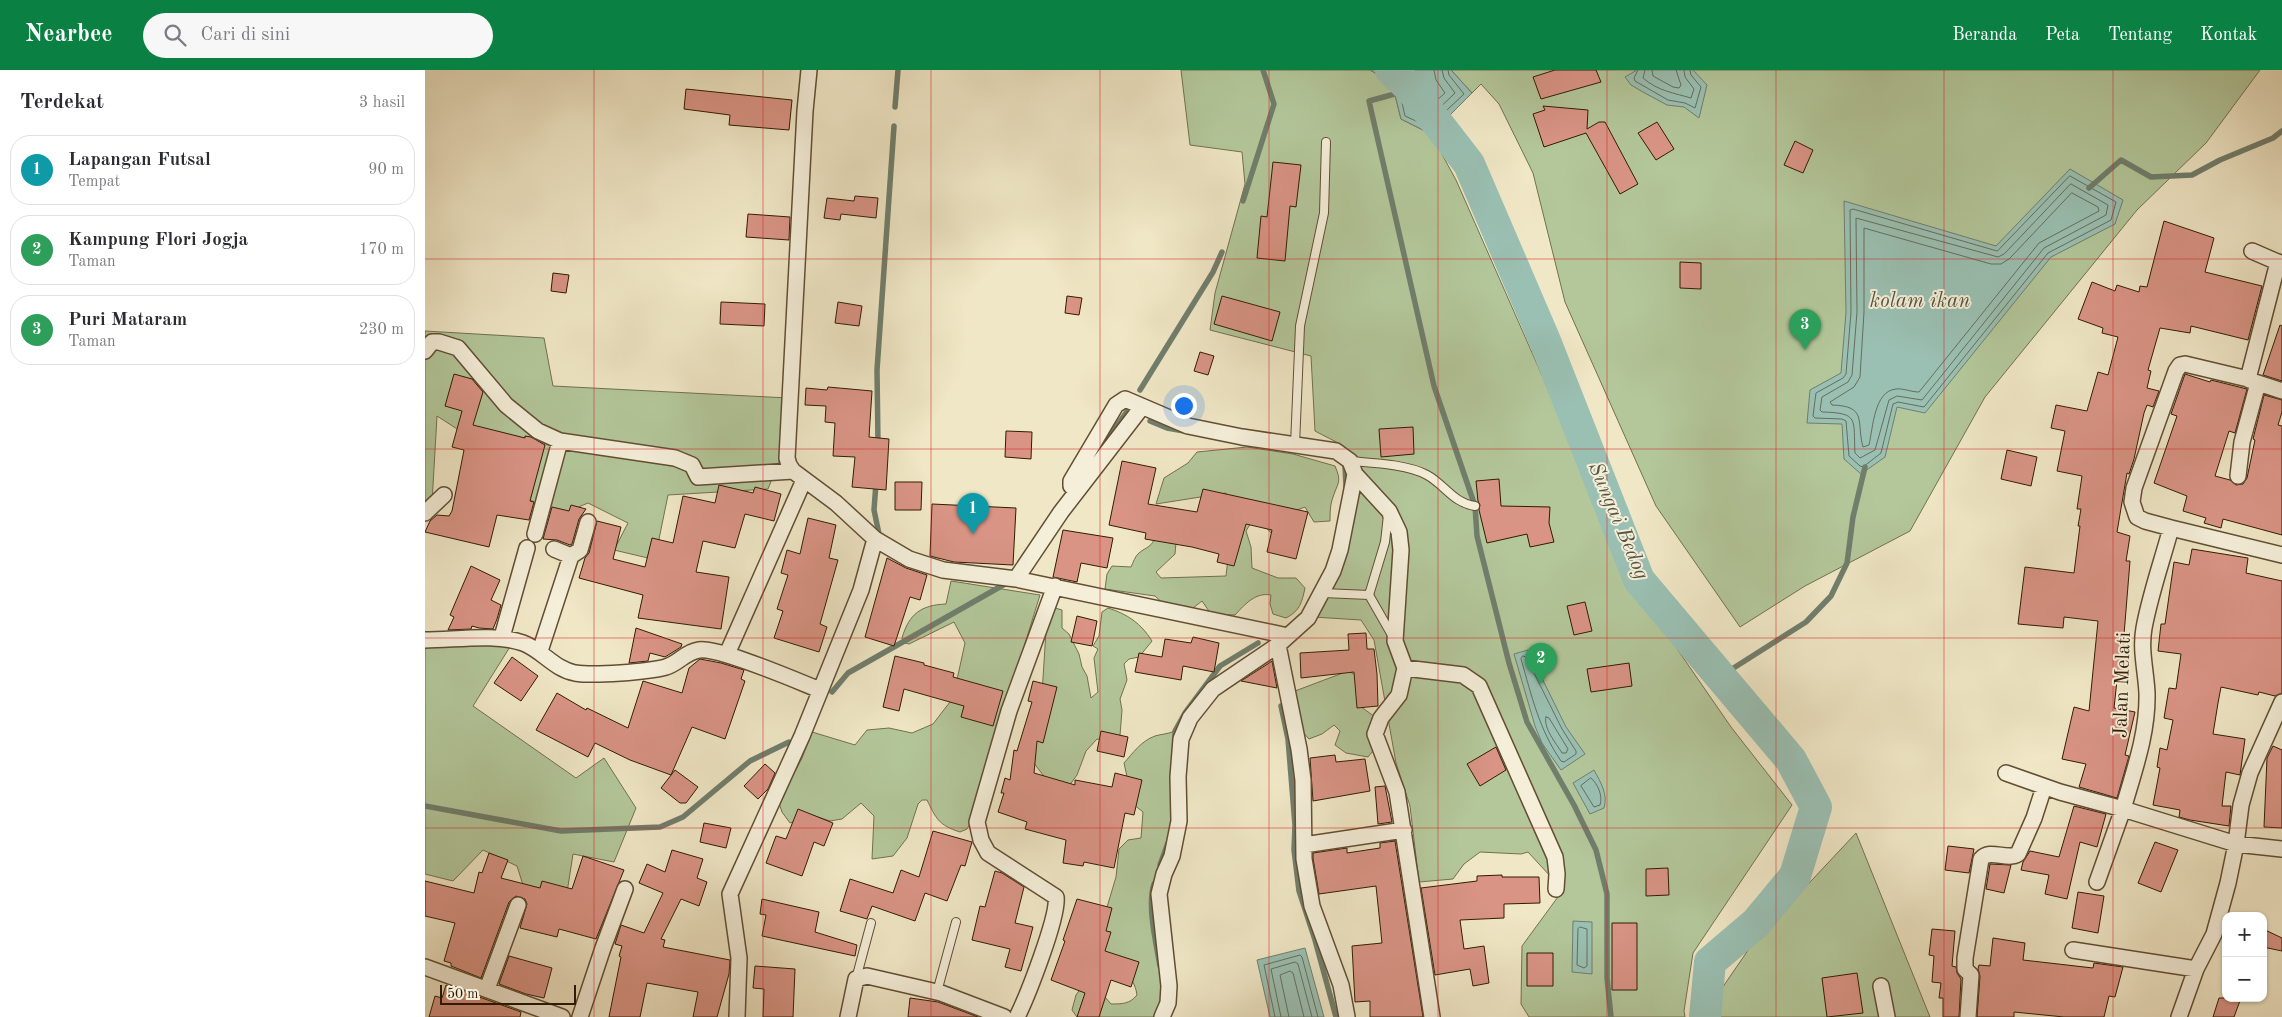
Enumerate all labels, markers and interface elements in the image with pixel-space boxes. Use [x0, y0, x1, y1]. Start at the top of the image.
search box [143, 13, 493, 58]
icon: search [161, 21, 189, 49]
text: Nearbee [25, 23, 113, 47]
text: Cari di sini [201, 26, 290, 45]
text: Beranda [1952, 26, 2017, 44]
text: Peta [2045, 26, 2080, 44]
text: Tentang [2108, 26, 2172, 44]
text: Kontak [2200, 26, 2257, 44]
text: Terdekat [20, 92, 104, 113]
text: 3 hasil [359, 95, 405, 111]
text: Lapangan Futsal [68, 151, 211, 170]
text: 1 [32, 162, 42, 178]
text: 90 m [368, 162, 404, 178]
text: Tempat [68, 174, 120, 190]
text: Kampung Flori Jogja [68, 231, 248, 250]
text: 2 [32, 242, 42, 258]
text: 170 m [359, 242, 404, 258]
text: Taman [68, 254, 116, 270]
water label: kolam ikan [1870, 291, 1970, 312]
pin: 3 [1789, 309, 1821, 350]
text: Puri Mataram [68, 311, 187, 330]
text: 3 [32, 322, 42, 338]
text: 230 m [359, 322, 404, 338]
text: Taman [68, 334, 116, 350]
your location [1171, 393, 1197, 419]
water label: Sungai Bedog [1584, 459, 1652, 583]
pin: 1 [957, 493, 989, 534]
street label: Jalan Melati [2111, 632, 2135, 738]
pin: 2 [1525, 643, 1557, 684]
map controls [2222, 912, 2267, 1002]
button: + [2222, 912, 2267, 957]
button: − [2222, 957, 2267, 1002]
scale bar [440, 982, 576, 1005]
text: 50 m [447, 987, 478, 1001]

